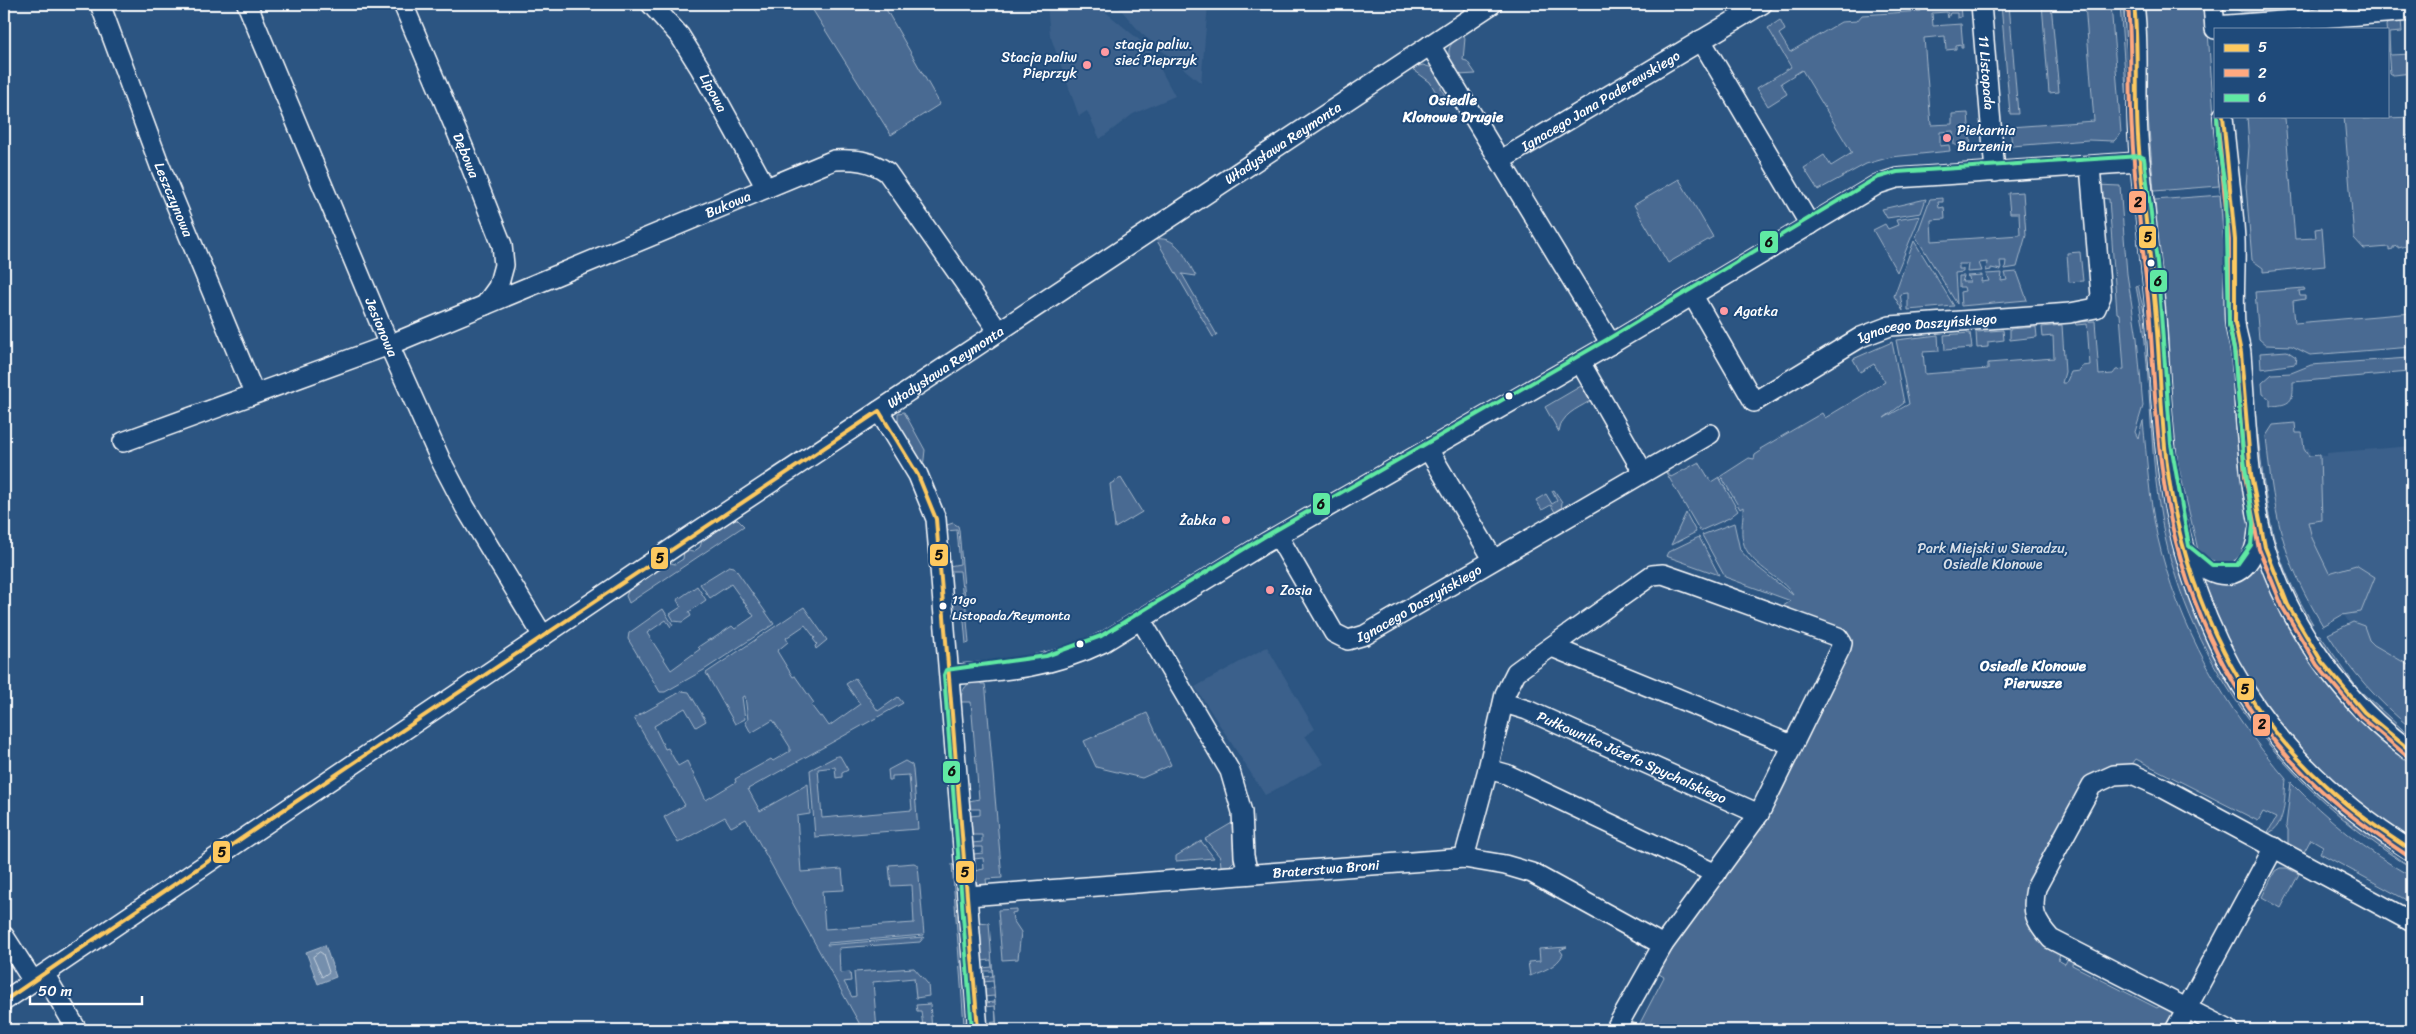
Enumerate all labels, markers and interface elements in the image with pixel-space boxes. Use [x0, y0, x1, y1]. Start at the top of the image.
legend [2214, 28, 2388, 118]
place label: stacja paliw. sieć Pieprzyk [1114, 32, 1198, 73]
text: 5 [2258, 34, 2267, 60]
street label: 11 Listopada [1971, 35, 2002, 111]
street label: Ignacego Jana Paderewskiego [1516, 44, 1685, 159]
place label: Stacja paliw Pieprzyk [1001, 45, 1078, 86]
marker: stacja paliw. sieć Pieprzyk [1099, 46, 1111, 58]
marker: Stacja paliw Pieprzyk [1081, 59, 1093, 71]
text: 2 [2258, 60, 2267, 86]
street label: Lipowa [692, 69, 734, 117]
text: 6 [2258, 84, 2267, 110]
district label: Osiedle Klonowe Drugie [1402, 87, 1504, 130]
street label: Władysława Reymonta [1219, 95, 1347, 191]
place label: Piekarnia Burzenin [1957, 118, 2016, 159]
street label: Dębowa [445, 129, 487, 183]
marker: Piekarnia Burzenin [1941, 132, 1953, 144]
street label: Leszczynowa [147, 159, 200, 242]
street label: Bukowa [701, 184, 755, 225]
line badge: 2 [2128, 190, 2147, 214]
text: 2 [2133, 190, 2143, 215]
line badge: 5 [2138, 225, 2157, 249]
text: 5 [2144, 225, 2153, 250]
line badge: 6 [1759, 230, 1779, 254]
text: 6 [1764, 230, 1773, 255]
unlabelled marker [2146, 258, 2156, 268]
line badge: 6 [2149, 269, 2168, 293]
text: 6 [2153, 269, 2162, 294]
street label: Jesionowa [357, 293, 405, 362]
place label: Agatka [1733, 299, 1779, 324]
marker: Agatka [1718, 305, 1730, 317]
street label: Ignacego Daszyńskiego [1851, 306, 1998, 350]
street label: Władysława Reymonta [882, 319, 1009, 415]
unlabelled marker [1504, 391, 1514, 401]
line badge: 6 [1312, 492, 1331, 516]
text: 6 [1316, 492, 1325, 517]
place label: Żabka [1179, 508, 1217, 533]
marker: Żabka [1220, 514, 1232, 526]
park label: Park Miejski w Sieradzu, Osiedle Klonowe [1917, 536, 2069, 577]
line badge: 5 [929, 543, 949, 567]
text: 5 [935, 543, 944, 568]
line badge: 5 [650, 546, 669, 570]
text: 5 [656, 546, 665, 571]
street label: Ignacego Daszyńskiego [1353, 557, 1487, 650]
place label: Zosia [1280, 578, 1312, 603]
marker: Zosia [1264, 584, 1276, 596]
place label: 11go Listopada/Reymonta [952, 588, 1071, 627]
marker: 11go Listopada/Reymonta [938, 601, 948, 611]
unlabelled marker [1075, 639, 1085, 649]
district label: Osiedle Klonowe Pierwsze [1979, 653, 2087, 696]
line badge: 5 [2236, 677, 2255, 701]
text: 5 [2241, 677, 2250, 702]
street label: Pułkownika Józefa Spychalskiego [1533, 704, 1731, 811]
text: 2 [2257, 712, 2267, 737]
line badge: 2 [2252, 713, 2271, 737]
text: 6 [947, 759, 956, 784]
line badge: 6 [942, 760, 961, 784]
line badge: 5 [212, 840, 231, 864]
text: 5 [218, 840, 227, 865]
street label: Braterstwa Broni [1272, 852, 1381, 886]
line badge: 5 [955, 860, 975, 884]
text: 5 [961, 860, 970, 885]
scale bar [30, 974, 142, 1006]
text: 50 m [38, 978, 73, 1004]

